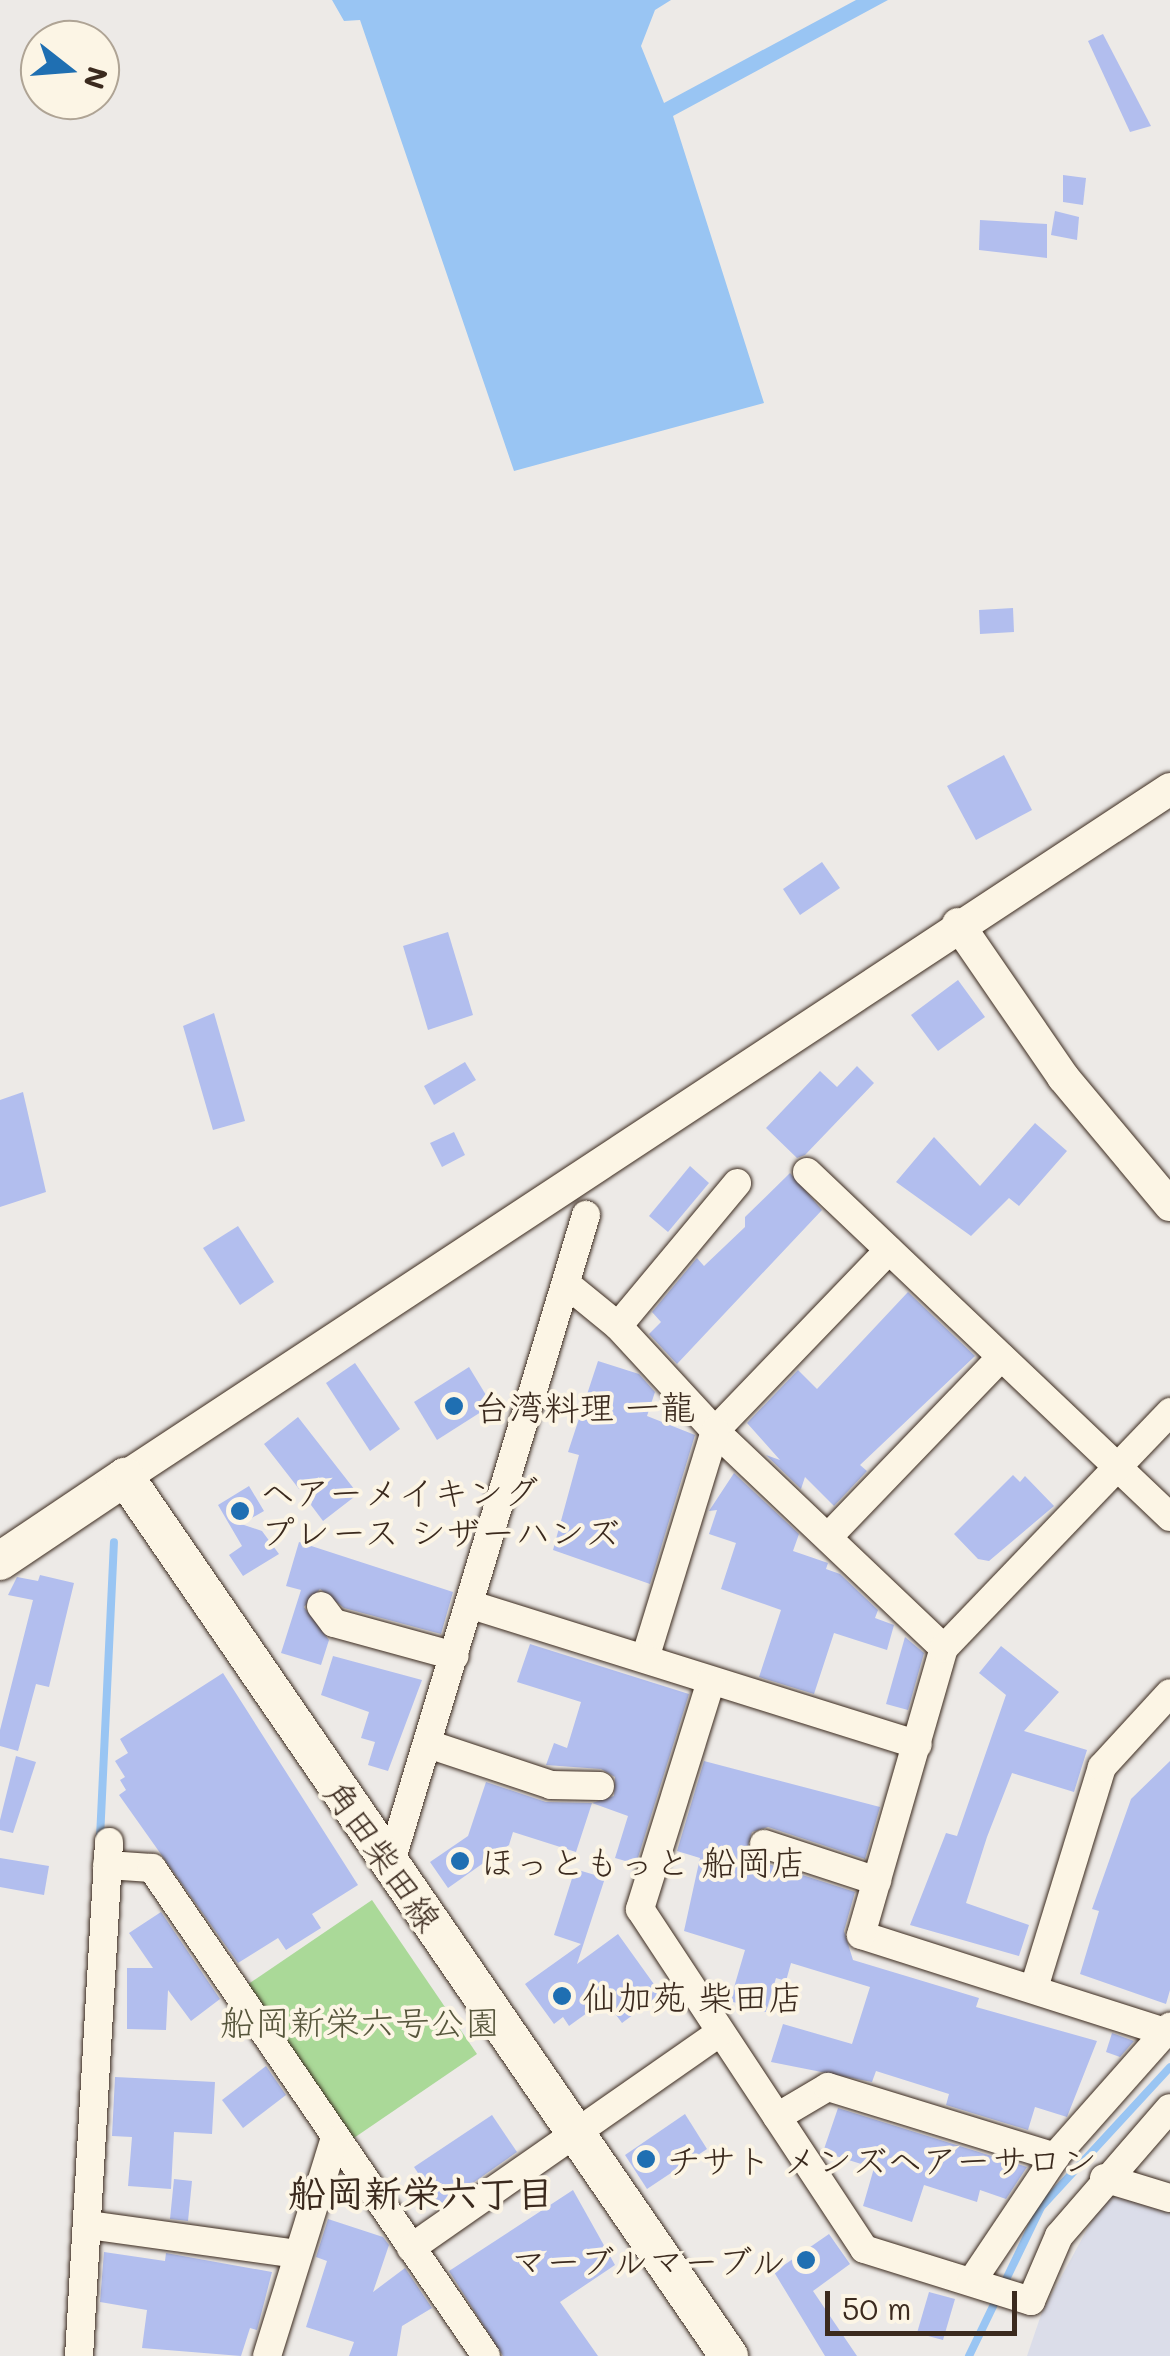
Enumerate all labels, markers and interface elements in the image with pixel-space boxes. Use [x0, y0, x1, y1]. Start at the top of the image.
north arrow [20, 20, 120, 120]
text: N [76, 63, 117, 94]
place label: 台湾料理 一龍 [474, 1385, 695, 1427]
marker: 台湾料理 一龍 [443, 1395, 465, 1417]
place label: ヘアーメイキング プレース シザーハンズ [260, 1470, 623, 1552]
marker: ヘアーメイキング プレース シザーハンズ [229, 1500, 251, 1522]
street label: 角田柴田線 [317, 1771, 451, 1939]
place label: ほっともっと 船岡店 [480, 1840, 806, 1882]
marker: ほっともっと 船岡店 [449, 1850, 471, 1872]
place label: 仙加苑 柴田店 [582, 1975, 803, 2017]
marker: 仙加苑 柴田店 [551, 1985, 573, 2007]
park label: 船岡新栄六号公園 [220, 2000, 500, 2042]
place label: チサト メンズヘアーサロン [666, 2138, 1096, 2180]
marker: チサト メンズヘアーサロン [635, 2148, 657, 2170]
district label: 船岡新栄六丁目 [288, 2170, 554, 2216]
place label: マーブルマーブル [506, 2239, 786, 2281]
marker: マーブルマーブル [795, 2249, 817, 2271]
scale bar [830, 2271, 1022, 2333]
text: 50 m [842, 2288, 912, 2328]

